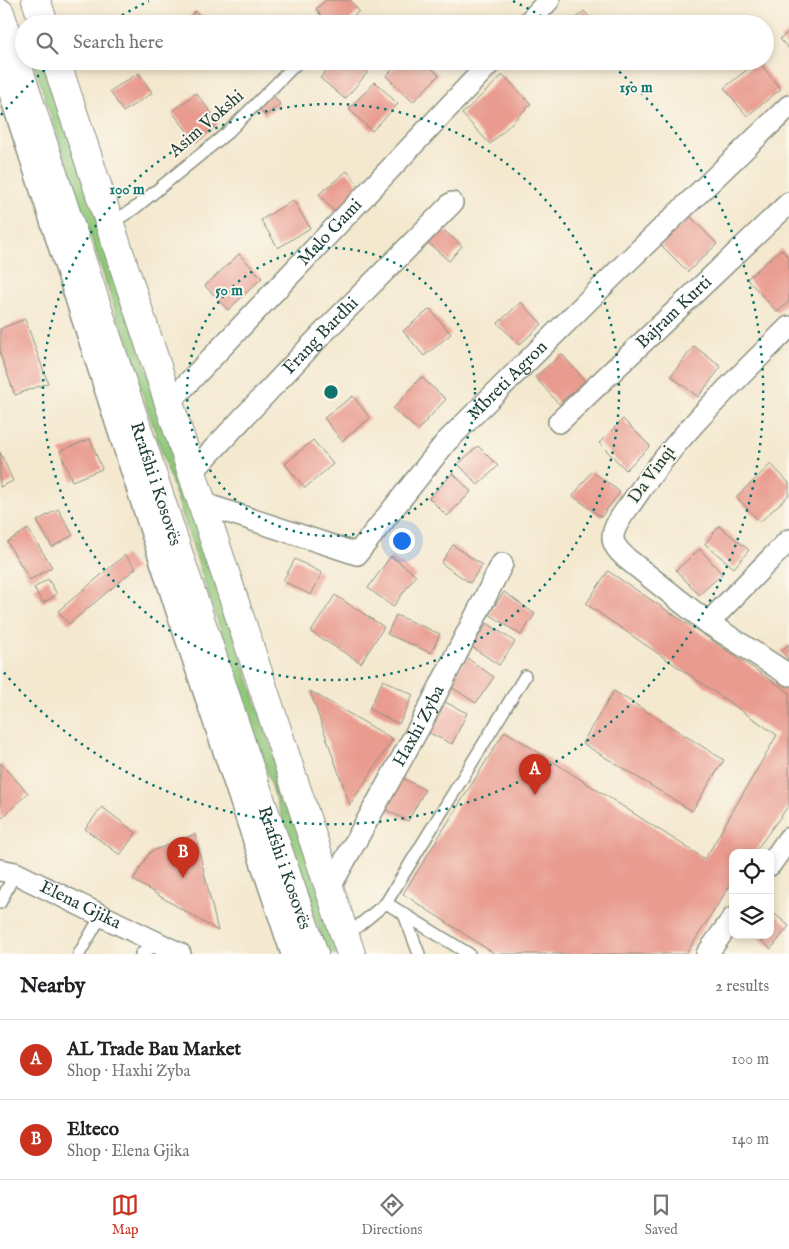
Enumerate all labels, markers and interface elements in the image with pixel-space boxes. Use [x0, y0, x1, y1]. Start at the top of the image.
search box [15, 15, 774, 70]
icon: search [33, 29, 61, 57]
text: Search here [73, 31, 164, 55]
text: 150 m [619, 78, 653, 97]
street label: Asim Vokshi [164, 85, 249, 163]
text: 100 m [109, 180, 145, 199]
street label: Malo Gami [293, 194, 367, 271]
street label: Bajram Kurti [631, 271, 717, 354]
text: 50 m [215, 281, 243, 300]
street label: Frang Bardhi [278, 292, 364, 380]
street label: Mbreti Agron [463, 336, 553, 426]
centre of rings [322, 383, 340, 401]
street label: Rrafshi i Kosovës [124, 419, 187, 549]
street label: Da Vinqi [623, 441, 681, 509]
your location [389, 528, 415, 554]
street label: Haxhi Zyba [388, 681, 450, 771]
pin: A [519, 754, 551, 795]
street label: Rrafshi i Kosovës [252, 803, 316, 933]
pin: B [167, 837, 199, 878]
map controls [729, 849, 774, 939]
button: locate [729, 849, 774, 894]
street label: Elena Gjika [36, 875, 125, 935]
button: layers [729, 894, 774, 939]
text: Nearby [20, 973, 85, 1000]
text: 2 results [715, 977, 769, 997]
text: AL Trade Bau Market [67, 1038, 241, 1062]
text: A [31, 1050, 41, 1070]
text: 100 m [732, 1050, 769, 1070]
text: Shop · Haxhi Zyba [67, 1062, 191, 1082]
text: Elteco [67, 1118, 119, 1142]
text: B [31, 1130, 41, 1150]
text: 140 m [731, 1130, 769, 1150]
text: Shop · Elena Gjika [67, 1142, 189, 1162]
tab: Map [111, 1191, 139, 1239]
tab: Directions [361, 1191, 422, 1239]
tab: Saved [645, 1191, 678, 1239]

